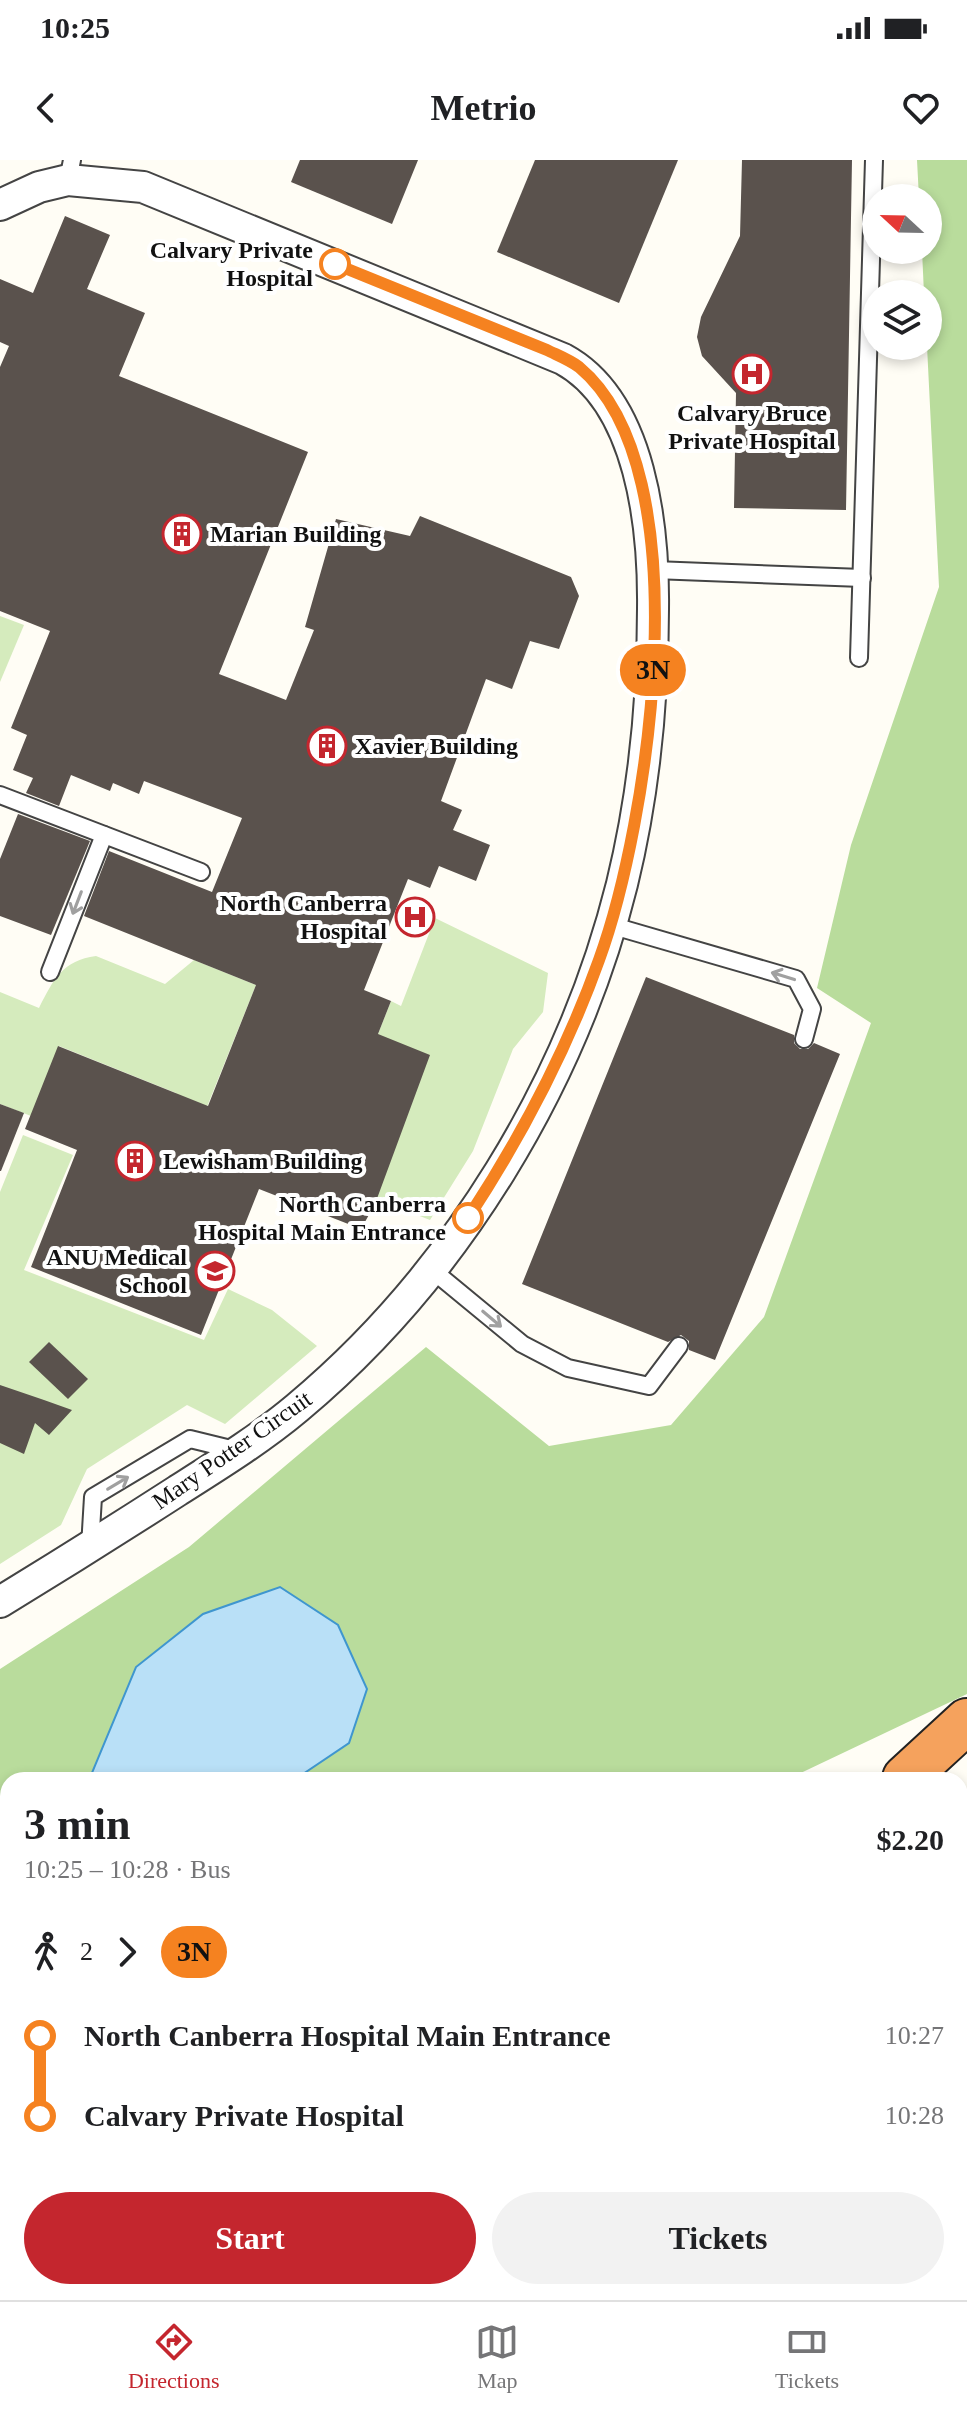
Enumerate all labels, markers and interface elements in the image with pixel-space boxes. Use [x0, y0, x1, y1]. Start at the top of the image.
text: 10:25 [40, 11, 110, 44]
icon: back [24, 86, 68, 130]
icon: heart [899, 86, 943, 130]
text: Metrio [431, 88, 536, 128]
north arrow [862, 184, 942, 264]
map controls [862, 184, 942, 360]
place label: Calvary Private Hospital [150, 237, 313, 291]
marker: Calvary Private Hospital [320, 249, 350, 279]
button: layers [862, 280, 942, 360]
hospital icon: Calvary Bruce Private Hospital [731, 353, 773, 395]
place label: Calvary Bruce Private Hospital [668, 400, 836, 454]
building icon: Marian Building [161, 513, 203, 555]
place label: Marian Building [210, 521, 381, 547]
line badge: 3N [617, 644, 689, 696]
text: 3N [636, 654, 670, 685]
building icon: Xavier Building [306, 725, 348, 767]
place label: Xavier Building [355, 733, 518, 759]
one-way arrow [69, 890, 83, 915]
place label: North Canberra Hospital [220, 890, 387, 944]
hospital icon: North Canberra Hospital [394, 896, 436, 938]
one-way arrow [771, 968, 797, 983]
building icon: Lewisham Building [114, 1140, 156, 1182]
place label: Lewisham Building [163, 1148, 362, 1174]
place label: North Canberra Hospital Main Entrance [198, 1191, 446, 1245]
marker: North Canberra Hospital Main Entrance [453, 1203, 483, 1233]
place label: ANU Medical School [46, 1244, 187, 1298]
school or university icon: ANU Medical School [194, 1250, 236, 1292]
one-way arrow [481, 1310, 502, 1328]
street label: Mary Potter Circuit [148, 1385, 317, 1515]
one-way arrow [106, 1474, 129, 1490]
text: 3 min [24, 1800, 130, 1849]
text: $2.20 [877, 1823, 944, 1856]
text: 10:25 – 10:28 · Bus [24, 1855, 231, 1884]
icon: walk [24, 1930, 68, 1974]
icon: forward [105, 1930, 149, 1974]
text: 3N [177, 1936, 211, 1967]
text: 2 [80, 1937, 93, 1966]
text: North Canberra Hospital Main Entrance [84, 2019, 611, 2052]
text: 10:27 [885, 2021, 944, 2050]
text: Calvary Private Hospital [84, 2099, 404, 2132]
text: 10:28 [885, 2101, 944, 2130]
button: Start [24, 2192, 476, 2284]
button: Tickets [492, 2192, 944, 2284]
tab: Directions [128, 2320, 220, 2394]
tab: Map [475, 2320, 519, 2394]
tab: Tickets [775, 2320, 839, 2394]

